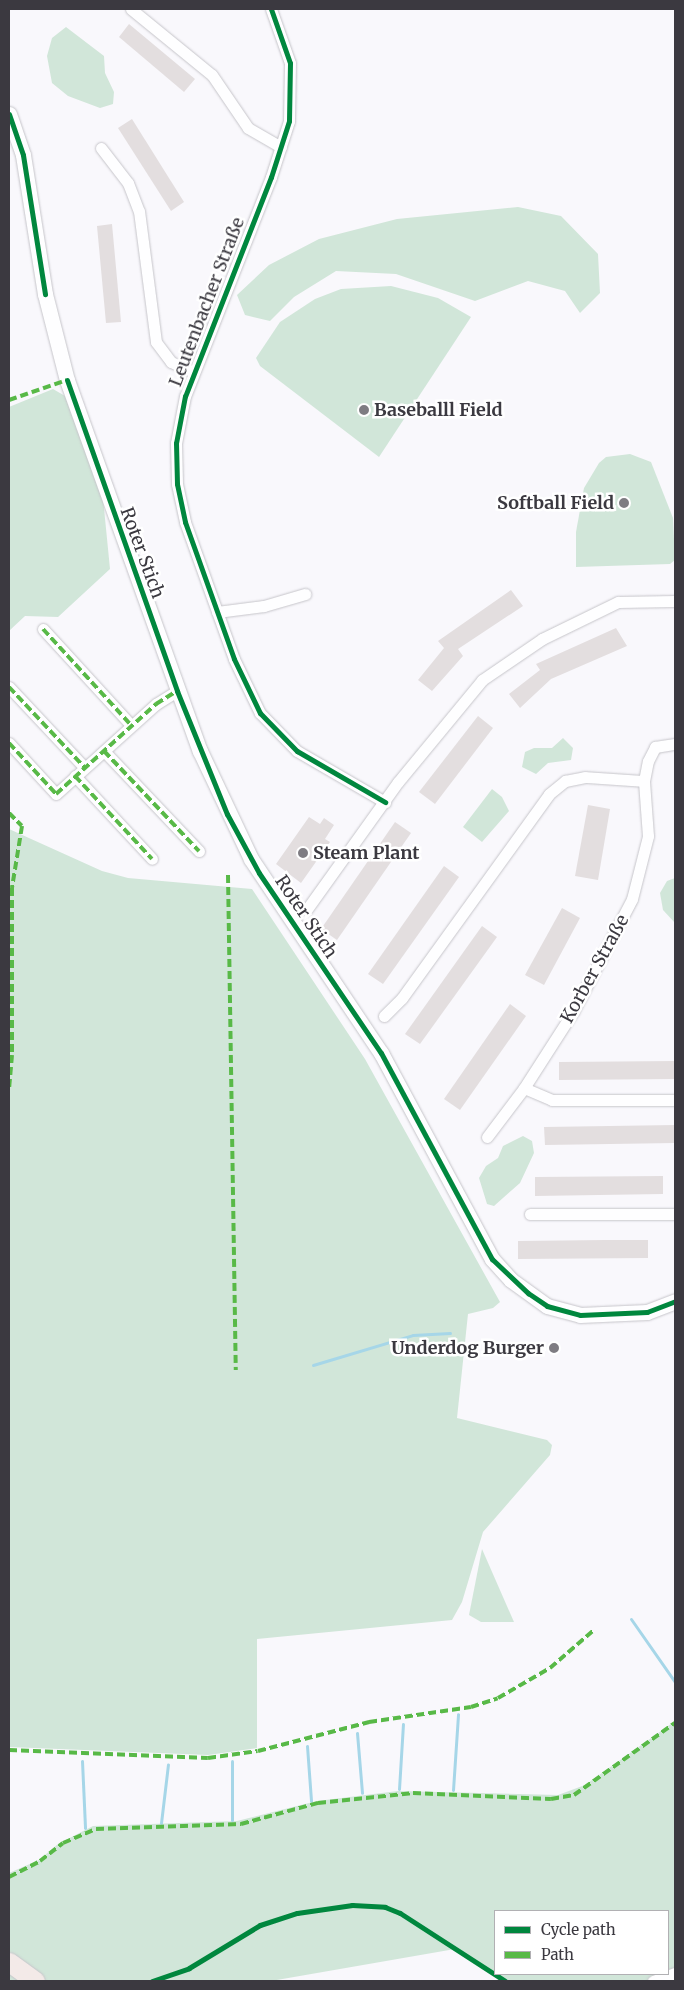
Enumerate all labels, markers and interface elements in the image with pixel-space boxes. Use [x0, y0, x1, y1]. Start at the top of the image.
street label: Leutenbacher Straße [165, 214, 249, 390]
place label: Baseballl Field [374, 399, 503, 421]
marker: Baseballl Field [358, 404, 370, 416]
place label: Softball Field [497, 492, 614, 514]
marker: Softball Field [618, 497, 630, 509]
street label: Roter Stich [116, 504, 168, 602]
place label: Steam Plant [313, 842, 420, 864]
marker: Steam Plant [297, 847, 309, 859]
street label: Roter Stich [270, 871, 342, 963]
street label: Korber Straße [556, 911, 634, 1027]
place label: Underdog Burger [391, 1337, 544, 1359]
marker: Underdog Burger [548, 1342, 560, 1354]
legend [494, 1910, 669, 1975]
text: Cycle path [541, 1920, 616, 1939]
text: Path [541, 1945, 574, 1964]

